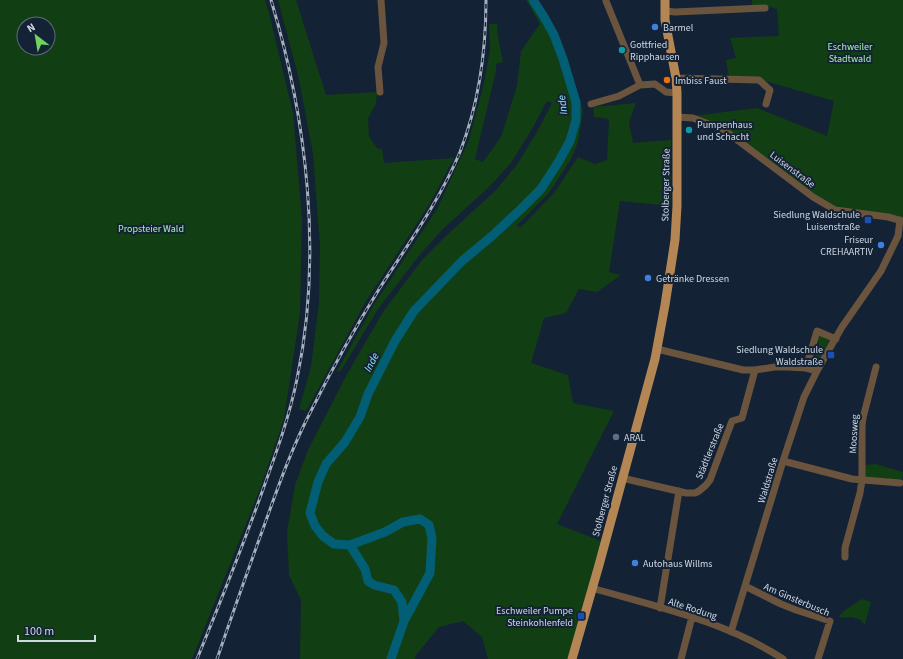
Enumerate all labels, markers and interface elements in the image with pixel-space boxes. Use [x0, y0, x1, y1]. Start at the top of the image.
north arrow [16, 16, 56, 56]
text: N [24, 20, 38, 36]
place label: Barmel [663, 21, 694, 35]
marker: Barmel [650, 22, 660, 32]
place label: Gottfried Ripphausen [630, 38, 680, 64]
park label: Eschweiler Stadtwald [827, 40, 873, 66]
marker: Gottfried Ripphausen [617, 45, 627, 55]
place label: Imbiss Faust [675, 74, 727, 88]
marker: Imbiss Faust [662, 75, 672, 85]
water label: Inde [554, 94, 571, 116]
place label: Pumpenhaus und Schacht [697, 118, 752, 144]
marker: Pumpenhaus und Schacht [684, 125, 694, 135]
street label: Stolberger Straße [658, 148, 674, 222]
street label: Luisenstraße [767, 148, 818, 192]
place label: Siedlung Waldschule Luisenstraße [773, 208, 860, 234]
marker: Siedlung Waldschule Luisenstraße [863, 215, 873, 225]
park label: Propsteier Wald [118, 222, 184, 236]
place label: Friseur CREHAARTIV [820, 233, 874, 259]
marker: Friseur CREHAARTIV [876, 240, 886, 250]
place label: Getränke Dressen [656, 272, 729, 286]
marker: Getränke Dressen [643, 273, 653, 283]
place label: Siedlung Waldschule Waldstraße [736, 343, 823, 369]
water label: Inde [360, 350, 383, 374]
marker: Siedlung Waldschule Waldstraße [826, 350, 836, 360]
street label: Moosweg [846, 414, 862, 454]
street label: Städtlerstraße [692, 421, 728, 482]
place label: ARAL [624, 431, 646, 445]
marker: ARAL [611, 432, 621, 442]
street label: Waldstraße [754, 456, 782, 505]
street label: Stolberger Straße [589, 464, 621, 538]
place label: Autohaus Willms [643, 557, 712, 571]
marker: Autohaus Willms [630, 558, 640, 568]
street label: Am Ginsterbusch [761, 580, 832, 620]
street label: Alte Rodung [666, 594, 719, 623]
place label: Eschweiler Pumpe Steinkohlenfeld [496, 604, 573, 630]
marker: Eschweiler Pumpe Steinkohlenfeld [576, 611, 586, 621]
scale bar [18, 617, 95, 643]
text: 100 m [24, 623, 54, 640]

